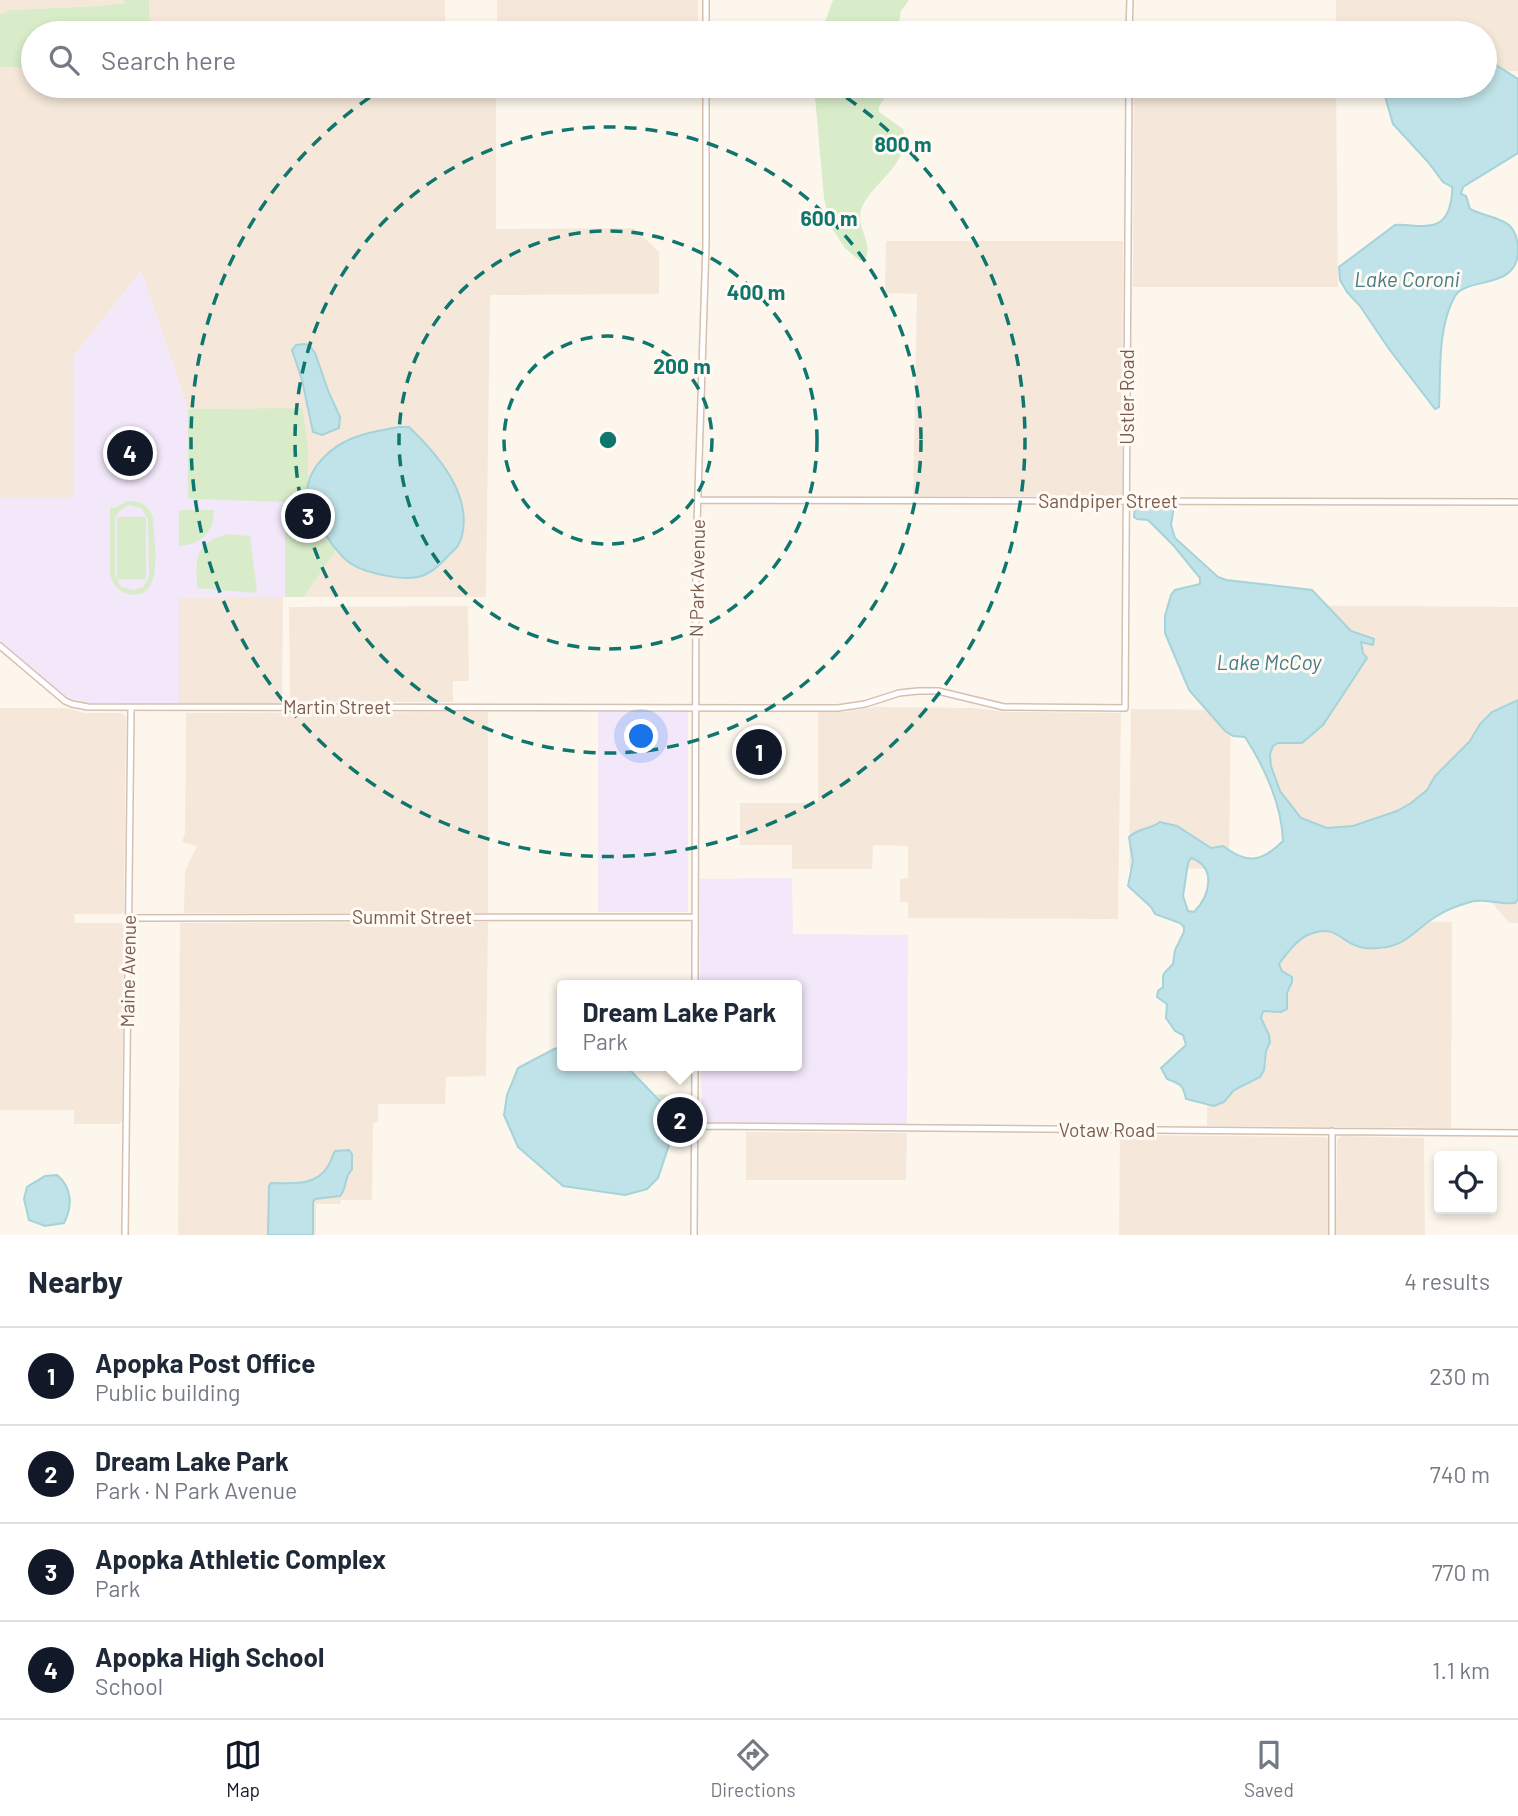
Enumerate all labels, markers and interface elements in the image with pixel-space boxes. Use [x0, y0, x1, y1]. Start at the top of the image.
search box [21, 21, 1497, 98]
icon: search [45, 41, 83, 79]
text: Search here [101, 44, 236, 75]
text: 800 m [874, 131, 932, 156]
text: 600 m [801, 205, 857, 230]
water label: Lake Coroni [1354, 266, 1461, 291]
text: 400 m [727, 279, 785, 304]
street label: Ustler Road [1115, 349, 1138, 445]
text: 200 m [653, 353, 711, 378]
pin: 4 [107, 427, 153, 479]
centre of rings [596, 428, 620, 452]
street label: Sandpiper Street [1038, 489, 1178, 512]
pin: 3 [285, 490, 331, 542]
street label: N Park Avenue [684, 519, 709, 637]
water label: Lake McCoy [1216, 649, 1322, 674]
street label: Martin Street [283, 695, 391, 718]
your location [624, 719, 658, 753]
pin: 1 [736, 726, 782, 778]
street label: Summit Street [352, 905, 472, 928]
street label: Maine Avenue [115, 915, 140, 1027]
popup [557, 980, 802, 1071]
text: Dream Lake Park [583, 996, 776, 1027]
text: Park [583, 1027, 628, 1055]
pin: 2 [657, 1094, 703, 1146]
street label: Votaw Road [1059, 1118, 1155, 1141]
map controls [1434, 1151, 1497, 1214]
button: locate [1434, 1151, 1497, 1214]
text: Nearby [28, 1263, 123, 1299]
text: 4 results [1404, 1267, 1490, 1295]
text: Apopka Post Office [95, 1347, 315, 1378]
text: 1 [47, 1362, 55, 1390]
text: 230 m [1429, 1362, 1490, 1390]
text: Public building [95, 1378, 240, 1406]
text: Dream Lake Park [95, 1445, 289, 1476]
text: 2 [45, 1460, 57, 1488]
text: 740 m [1430, 1460, 1490, 1488]
text: Park · N Park Avenue [95, 1476, 297, 1504]
text: Apopka Athletic Complex [95, 1543, 386, 1574]
text: 3 [45, 1558, 57, 1586]
text: 770 m [1432, 1558, 1490, 1586]
text: Park [95, 1574, 140, 1602]
text: Apopka High School [95, 1641, 324, 1672]
text: 4 [44, 1656, 58, 1684]
text: 1.1 km [1432, 1656, 1490, 1684]
text: School [95, 1672, 163, 1700]
tab: Map [224, 1736, 262, 1801]
tab: Directions [711, 1736, 796, 1801]
tab: Saved [1244, 1736, 1294, 1801]

